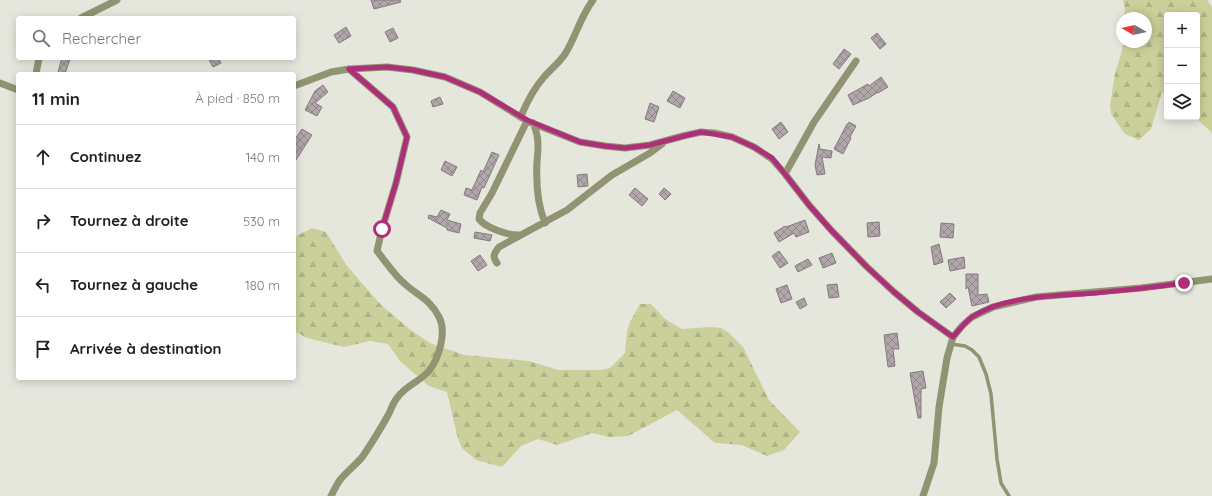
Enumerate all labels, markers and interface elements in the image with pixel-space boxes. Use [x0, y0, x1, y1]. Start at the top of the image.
north arrow [1116, 12, 1152, 48]
map controls [1164, 12, 1200, 120]
button: + [1164, 12, 1200, 48]
search box [16, 16, 296, 60]
icon: search [30, 27, 52, 49]
text: Rechercher [62, 29, 141, 48]
button: − [1164, 48, 1200, 84]
button: layers [1164, 84, 1200, 120]
text: 11 min [32, 88, 80, 109]
text: À pied · 850 m [195, 90, 280, 106]
icon: ahead [32, 146, 54, 168]
text: Continuez [70, 147, 141, 166]
text: 140 m [245, 149, 280, 165]
icon: right [32, 210, 54, 232]
text: Tournez à droite [70, 211, 189, 230]
text: 530 m [243, 213, 280, 229]
route start [373, 220, 391, 238]
icon: left [32, 274, 54, 296]
route end [1175, 274, 1193, 292]
text: Tournez à gauche [70, 275, 198, 294]
text: 180 m [245, 277, 280, 293]
icon: arrive [32, 338, 54, 360]
text: Arrivée à destination [70, 339, 222, 358]

